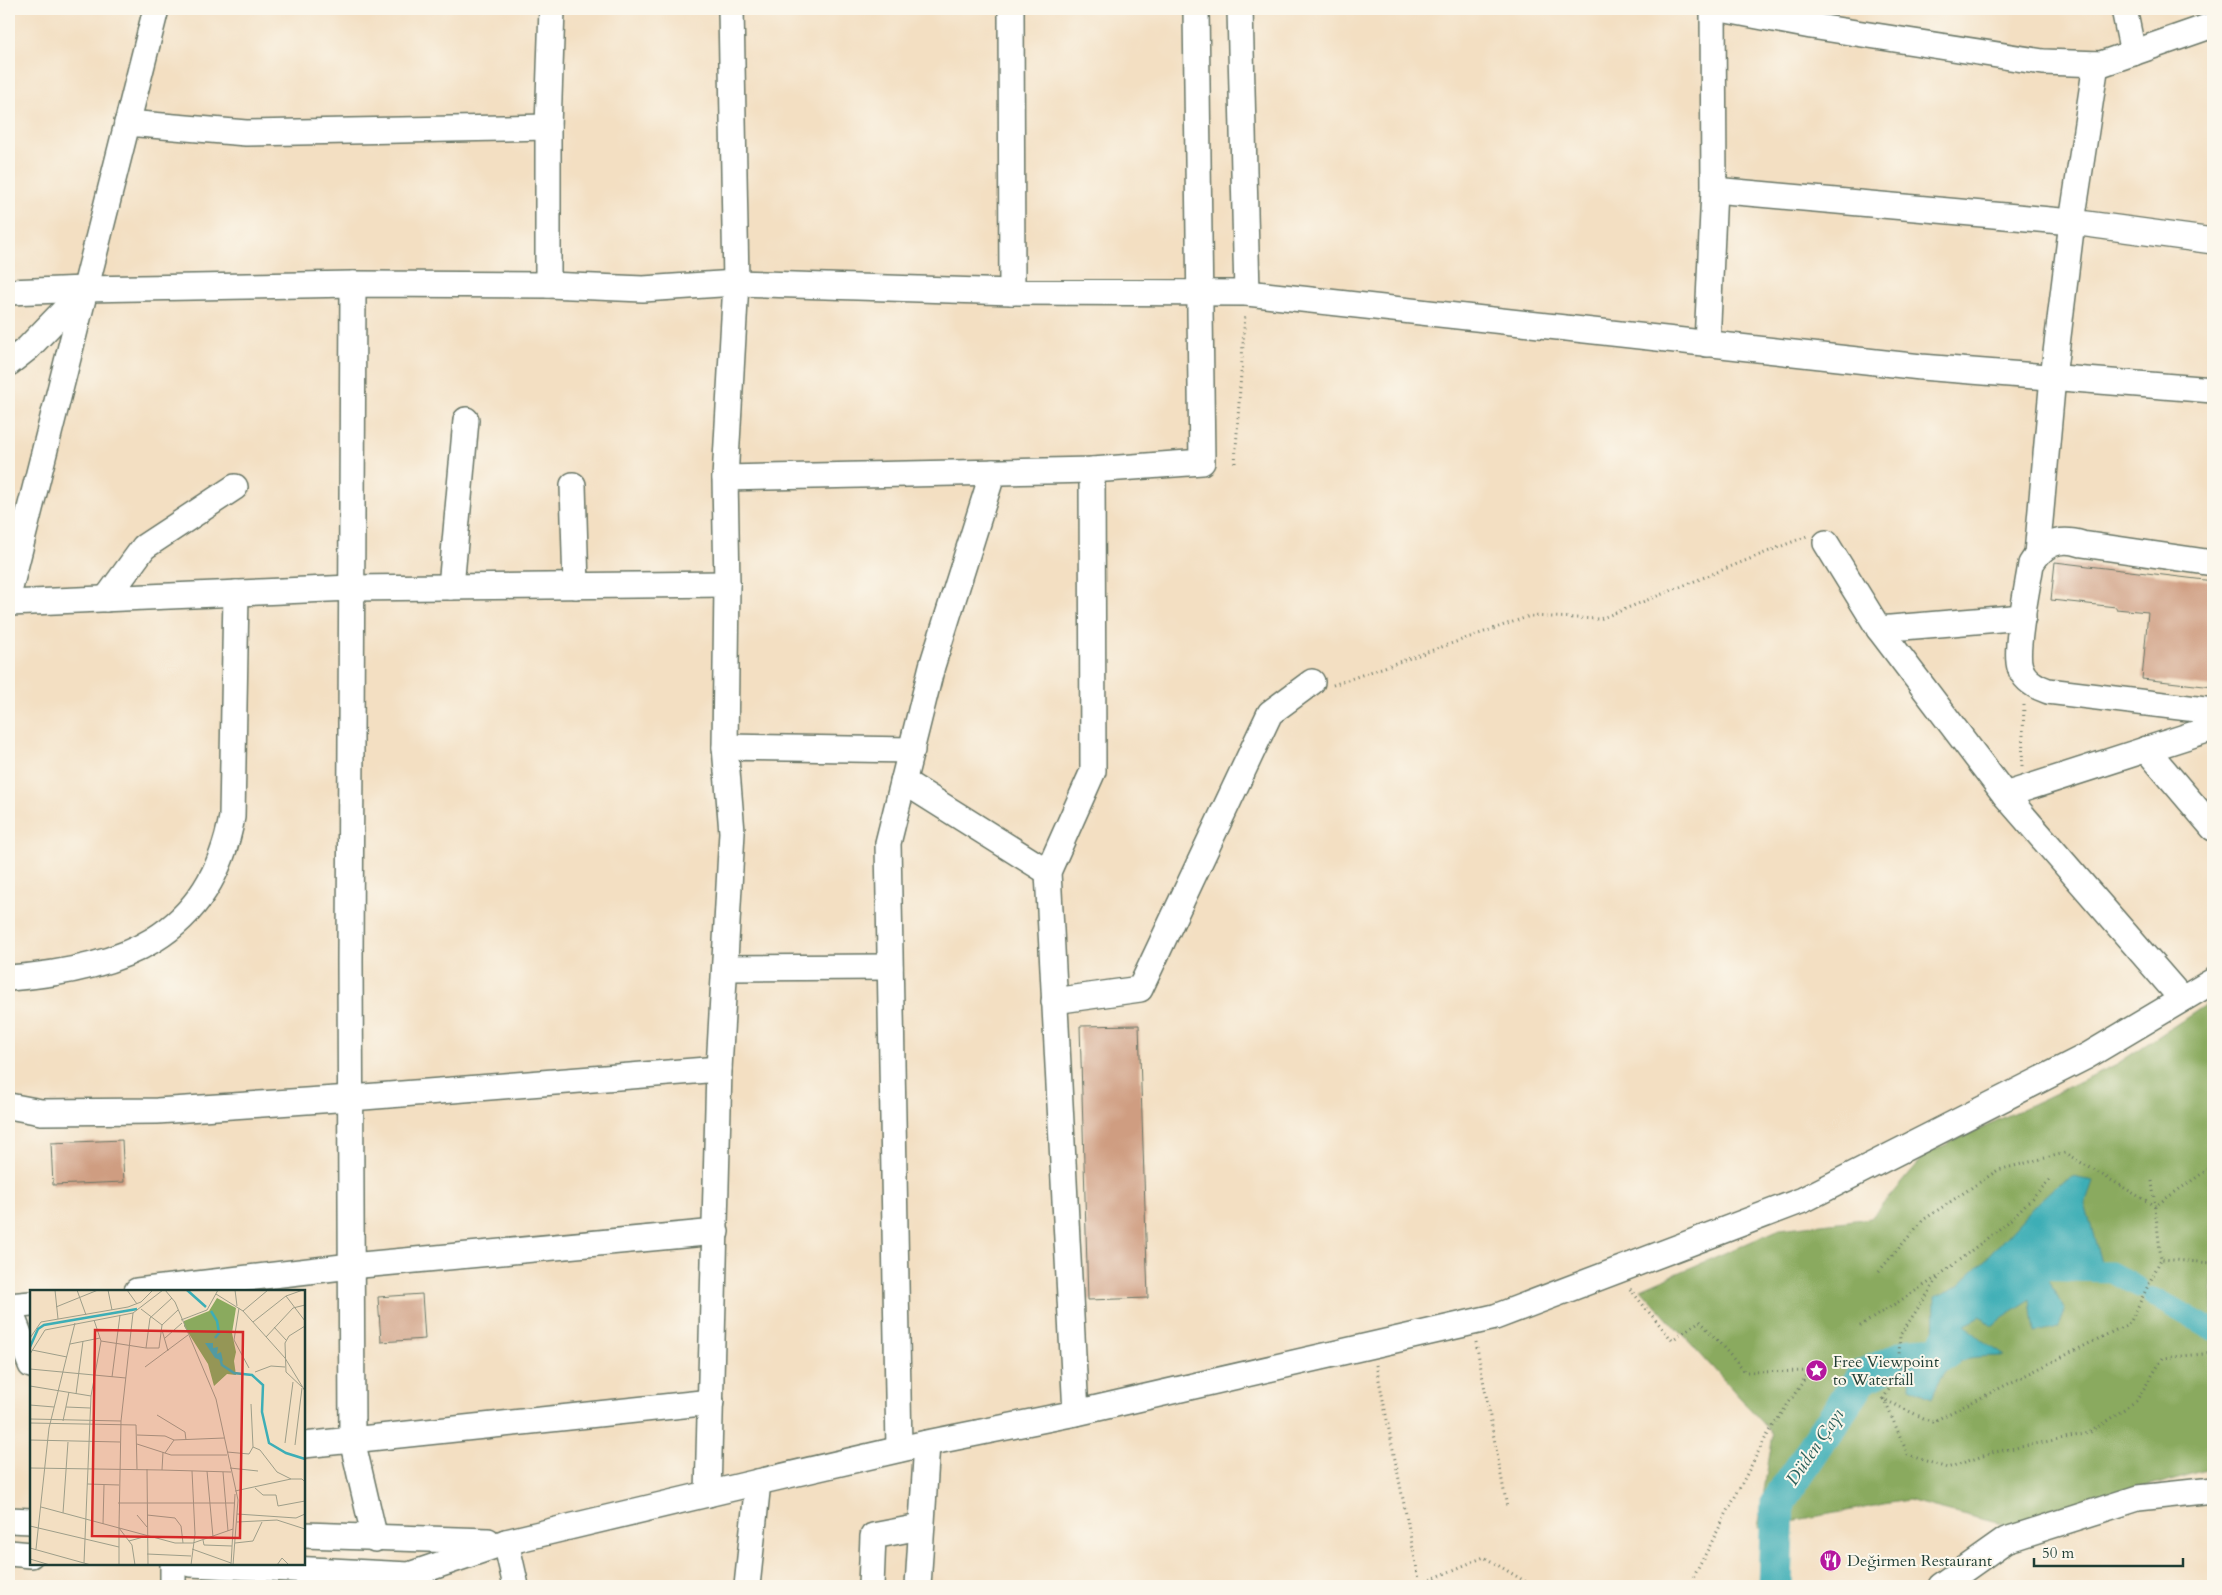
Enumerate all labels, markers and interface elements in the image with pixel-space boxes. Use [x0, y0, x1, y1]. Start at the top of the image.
inset map [30, 1290, 305, 1565]
place label: Free Viewpoint to Waterfall [1833, 1351, 1939, 1391]
place icon: Free Viewpoint to Waterfall [1805, 1359, 1829, 1383]
water label: Düden Çayı [1780, 1403, 1850, 1490]
scale bar [2034, 1535, 2183, 1567]
text: 50 m [2042, 1543, 2074, 1563]
restaurant icon: Değirmen Restaurant [1819, 1549, 1843, 1573]
place label: Değirmen Restaurant [1847, 1550, 1992, 1572]

